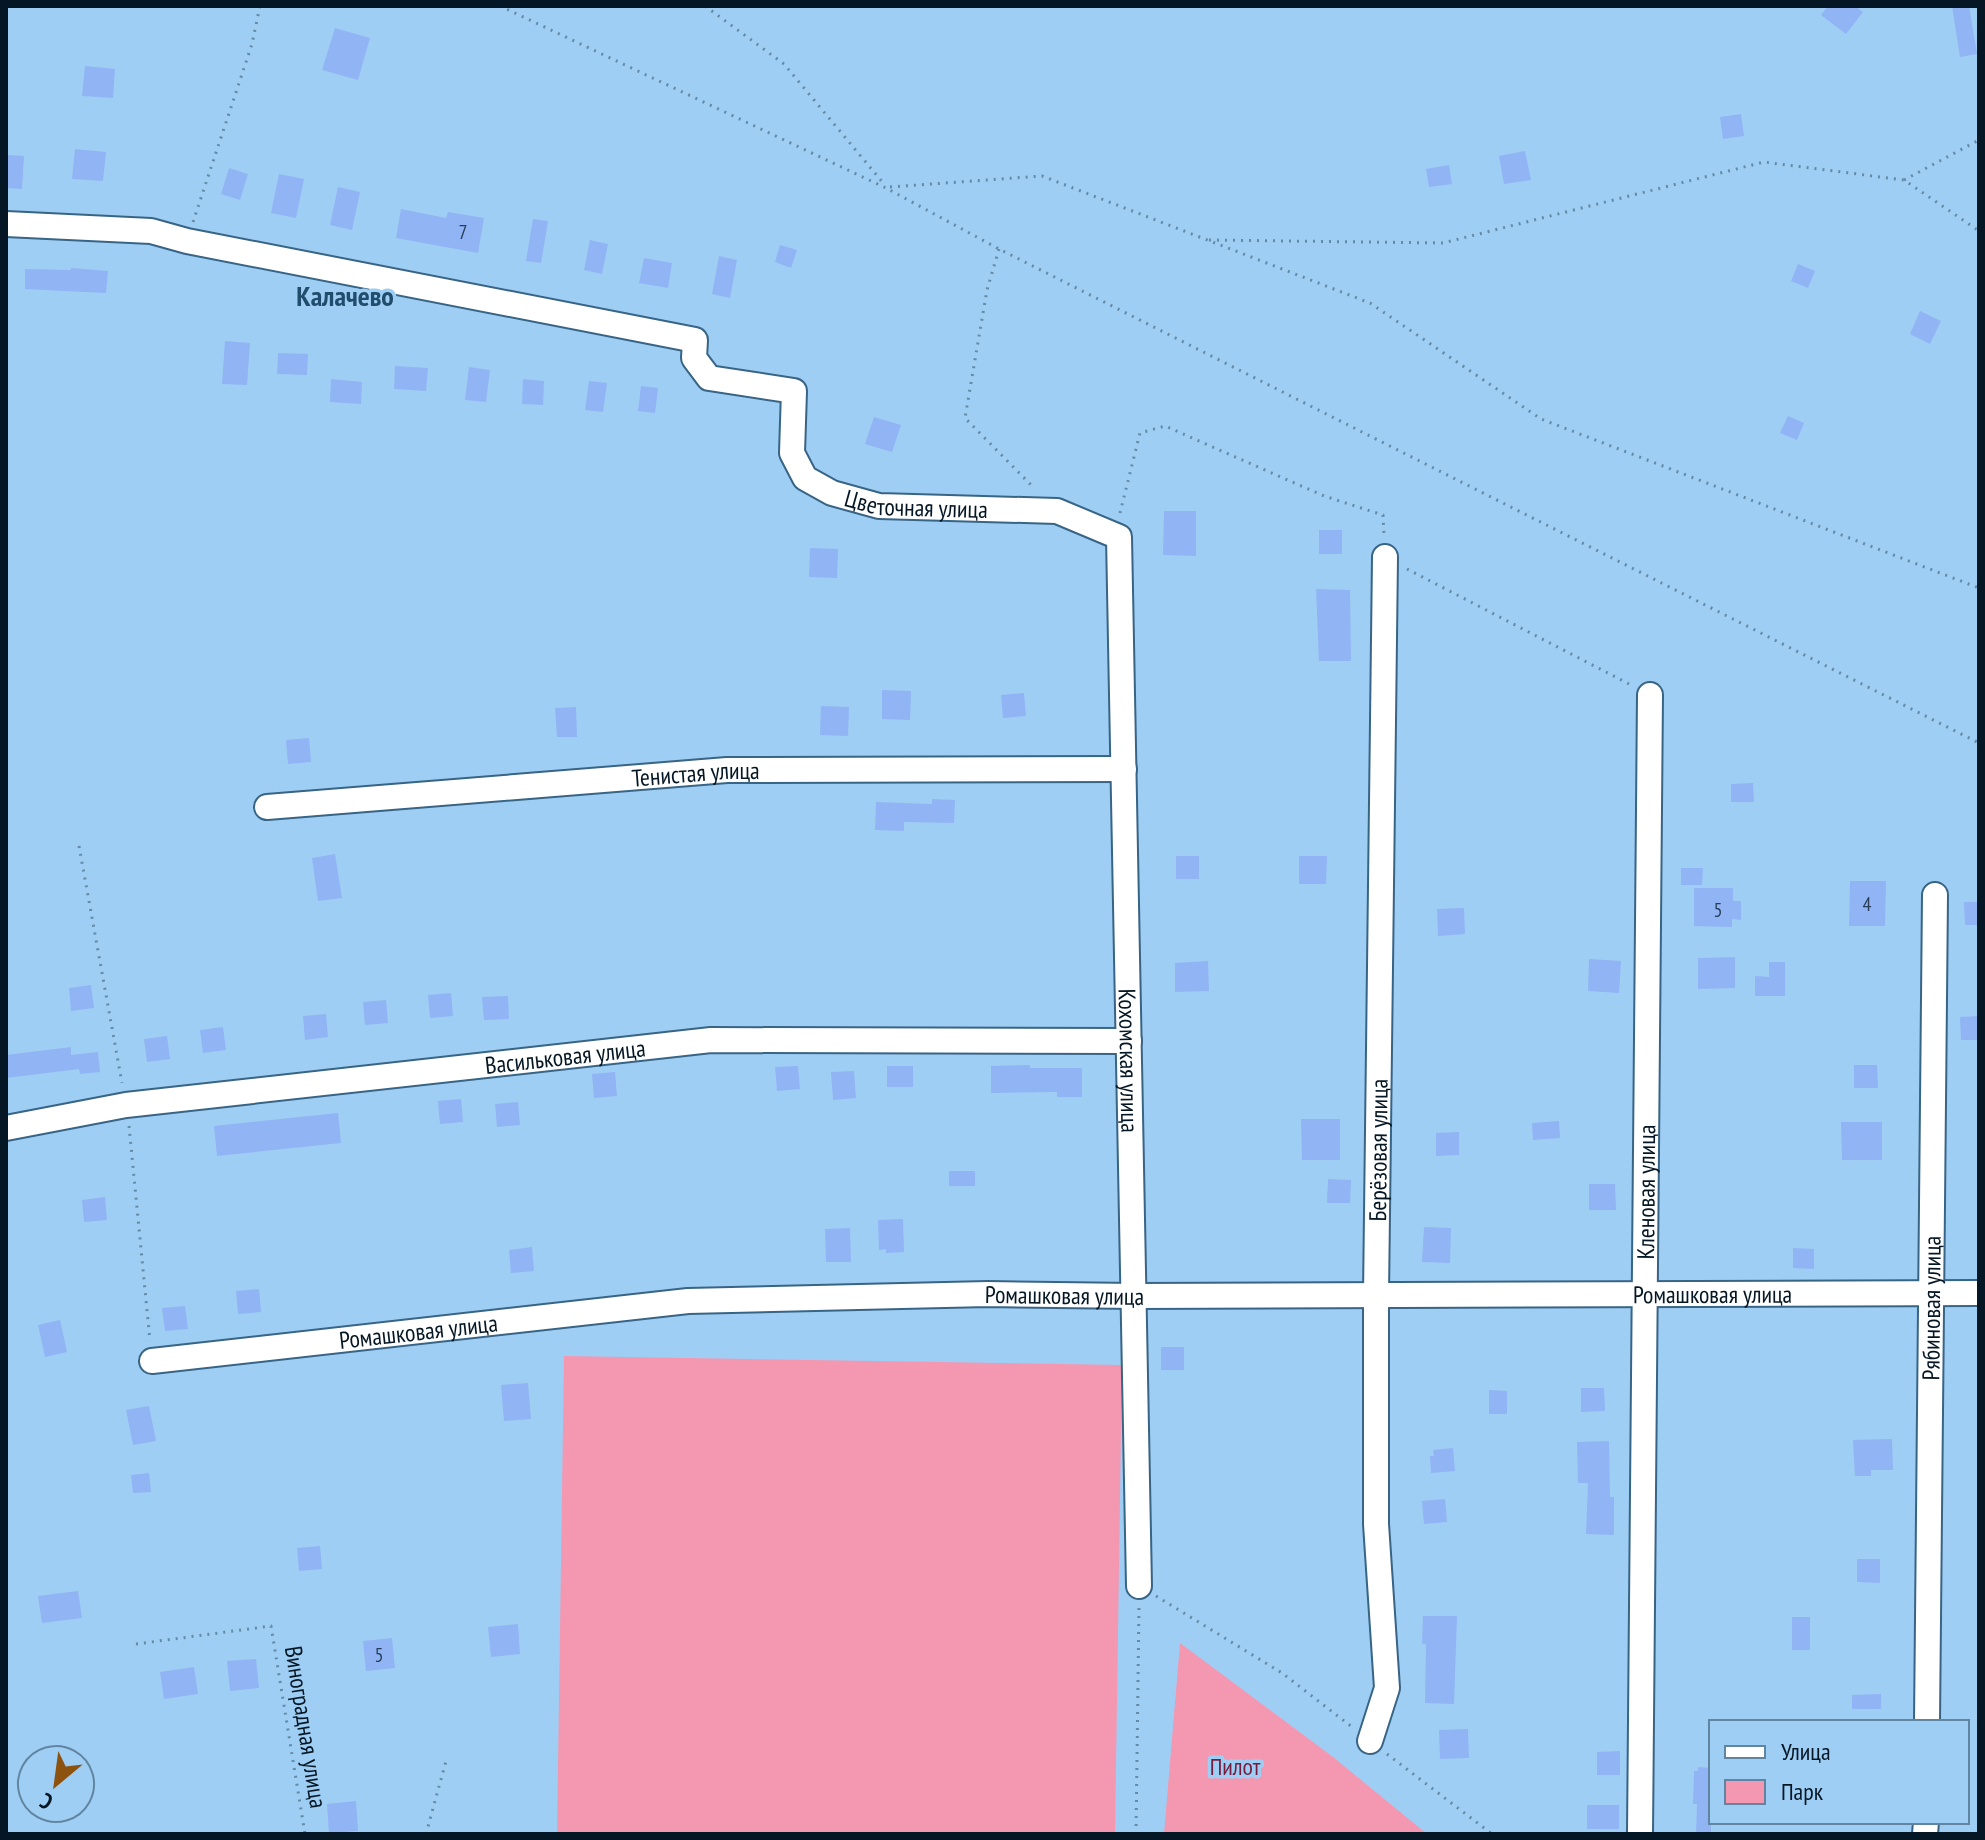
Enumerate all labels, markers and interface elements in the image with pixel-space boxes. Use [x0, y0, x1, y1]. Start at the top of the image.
house number: 7 [459, 219, 468, 245]
district label: Калачево [296, 277, 394, 314]
street label: Цветочная улица [841, 482, 988, 525]
street label: Тенистая улица [630, 754, 760, 793]
house number: 4 [1863, 891, 1872, 917]
house number: 5 [1714, 897, 1723, 923]
street label: Кохомская улица [1112, 988, 1146, 1133]
street label: Васильковая улица [483, 1032, 647, 1081]
street label: Берёзовая улица [1361, 1079, 1394, 1222]
street label: Кленовая улица [1630, 1124, 1662, 1260]
street label: Рябиновая улица [1915, 1236, 1947, 1381]
street label: Ромашковая улица [985, 1278, 1144, 1312]
street label: Ромашковая улица [1633, 1278, 1792, 1310]
street label: Ромашковая улица [337, 1307, 499, 1355]
house number: 5 [375, 1642, 384, 1668]
street label: Виноградная улица [278, 1644, 334, 1810]
legend [1709, 1720, 1969, 1824]
text: Улица [1781, 1736, 1831, 1767]
north arrow [16, 1744, 96, 1824]
park label: Пилот [1210, 1751, 1261, 1782]
text: Парк [1781, 1776, 1824, 1807]
text: С [35, 1787, 57, 1816]

